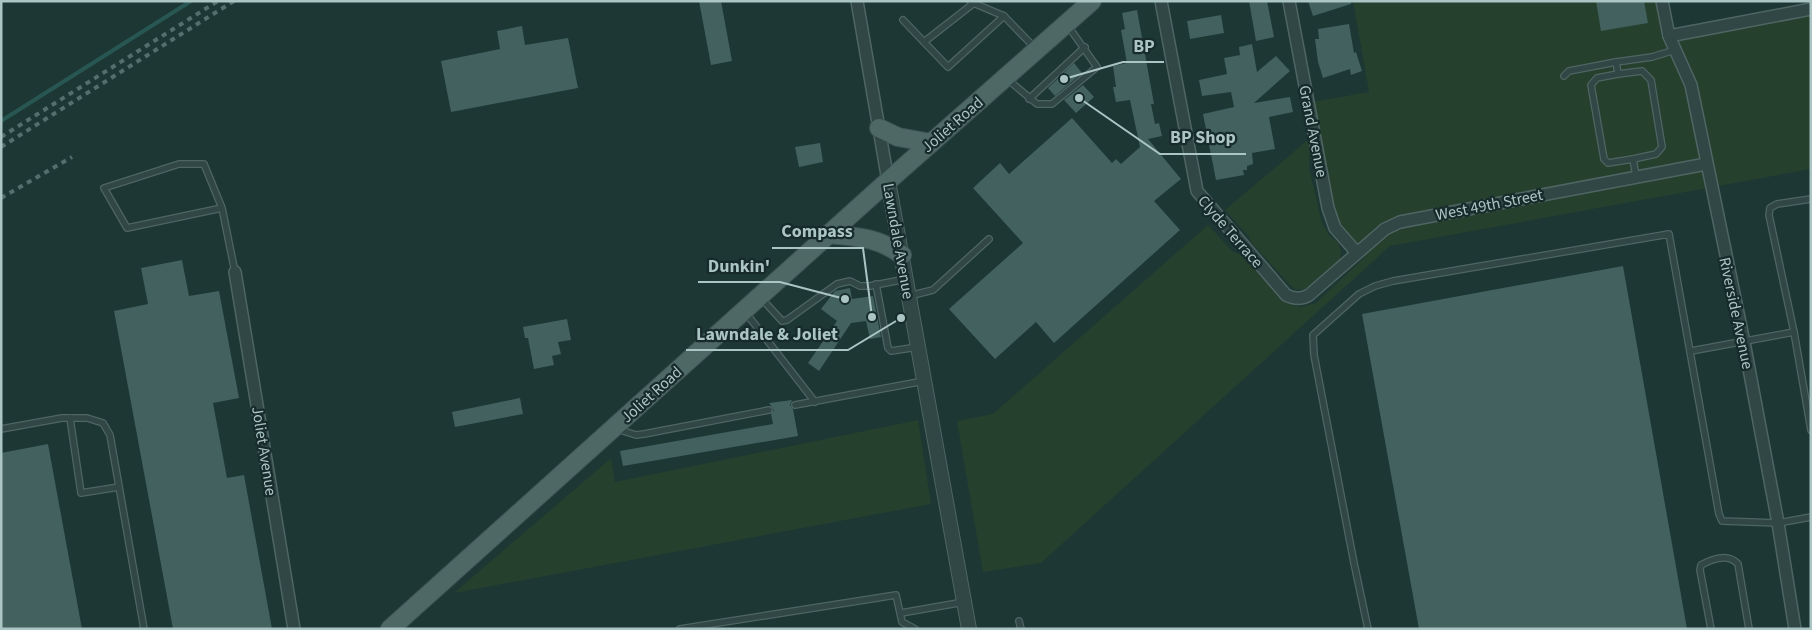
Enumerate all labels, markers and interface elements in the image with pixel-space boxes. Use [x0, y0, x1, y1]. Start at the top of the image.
callout: BP [1123, 29, 1164, 62]
text: BP [1133, 34, 1155, 59]
street label: Grand Avenue [1293, 83, 1333, 179]
street label: Joliet Road [917, 92, 988, 158]
callout: BP Shop [1160, 121, 1246, 154]
text: BP Shop [1170, 125, 1236, 150]
street label: Lawndale Avenue [877, 181, 919, 301]
street label: West 49th Street [1434, 184, 1545, 226]
street label: Clyde Terrace [1192, 191, 1268, 273]
callout: Compass [772, 215, 863, 248]
text: Compass [781, 219, 853, 244]
callout: Dunkin' [698, 249, 780, 282]
text: Dunkin' [708, 254, 770, 279]
street label: Riverside Avenue [1713, 255, 1759, 371]
callout: Lawndale & Joliet [686, 317, 848, 350]
text: Lawndale & Joliet [696, 322, 838, 347]
street label: Joliet Road [616, 361, 687, 428]
street label: Joliet Avenue [246, 405, 282, 497]

